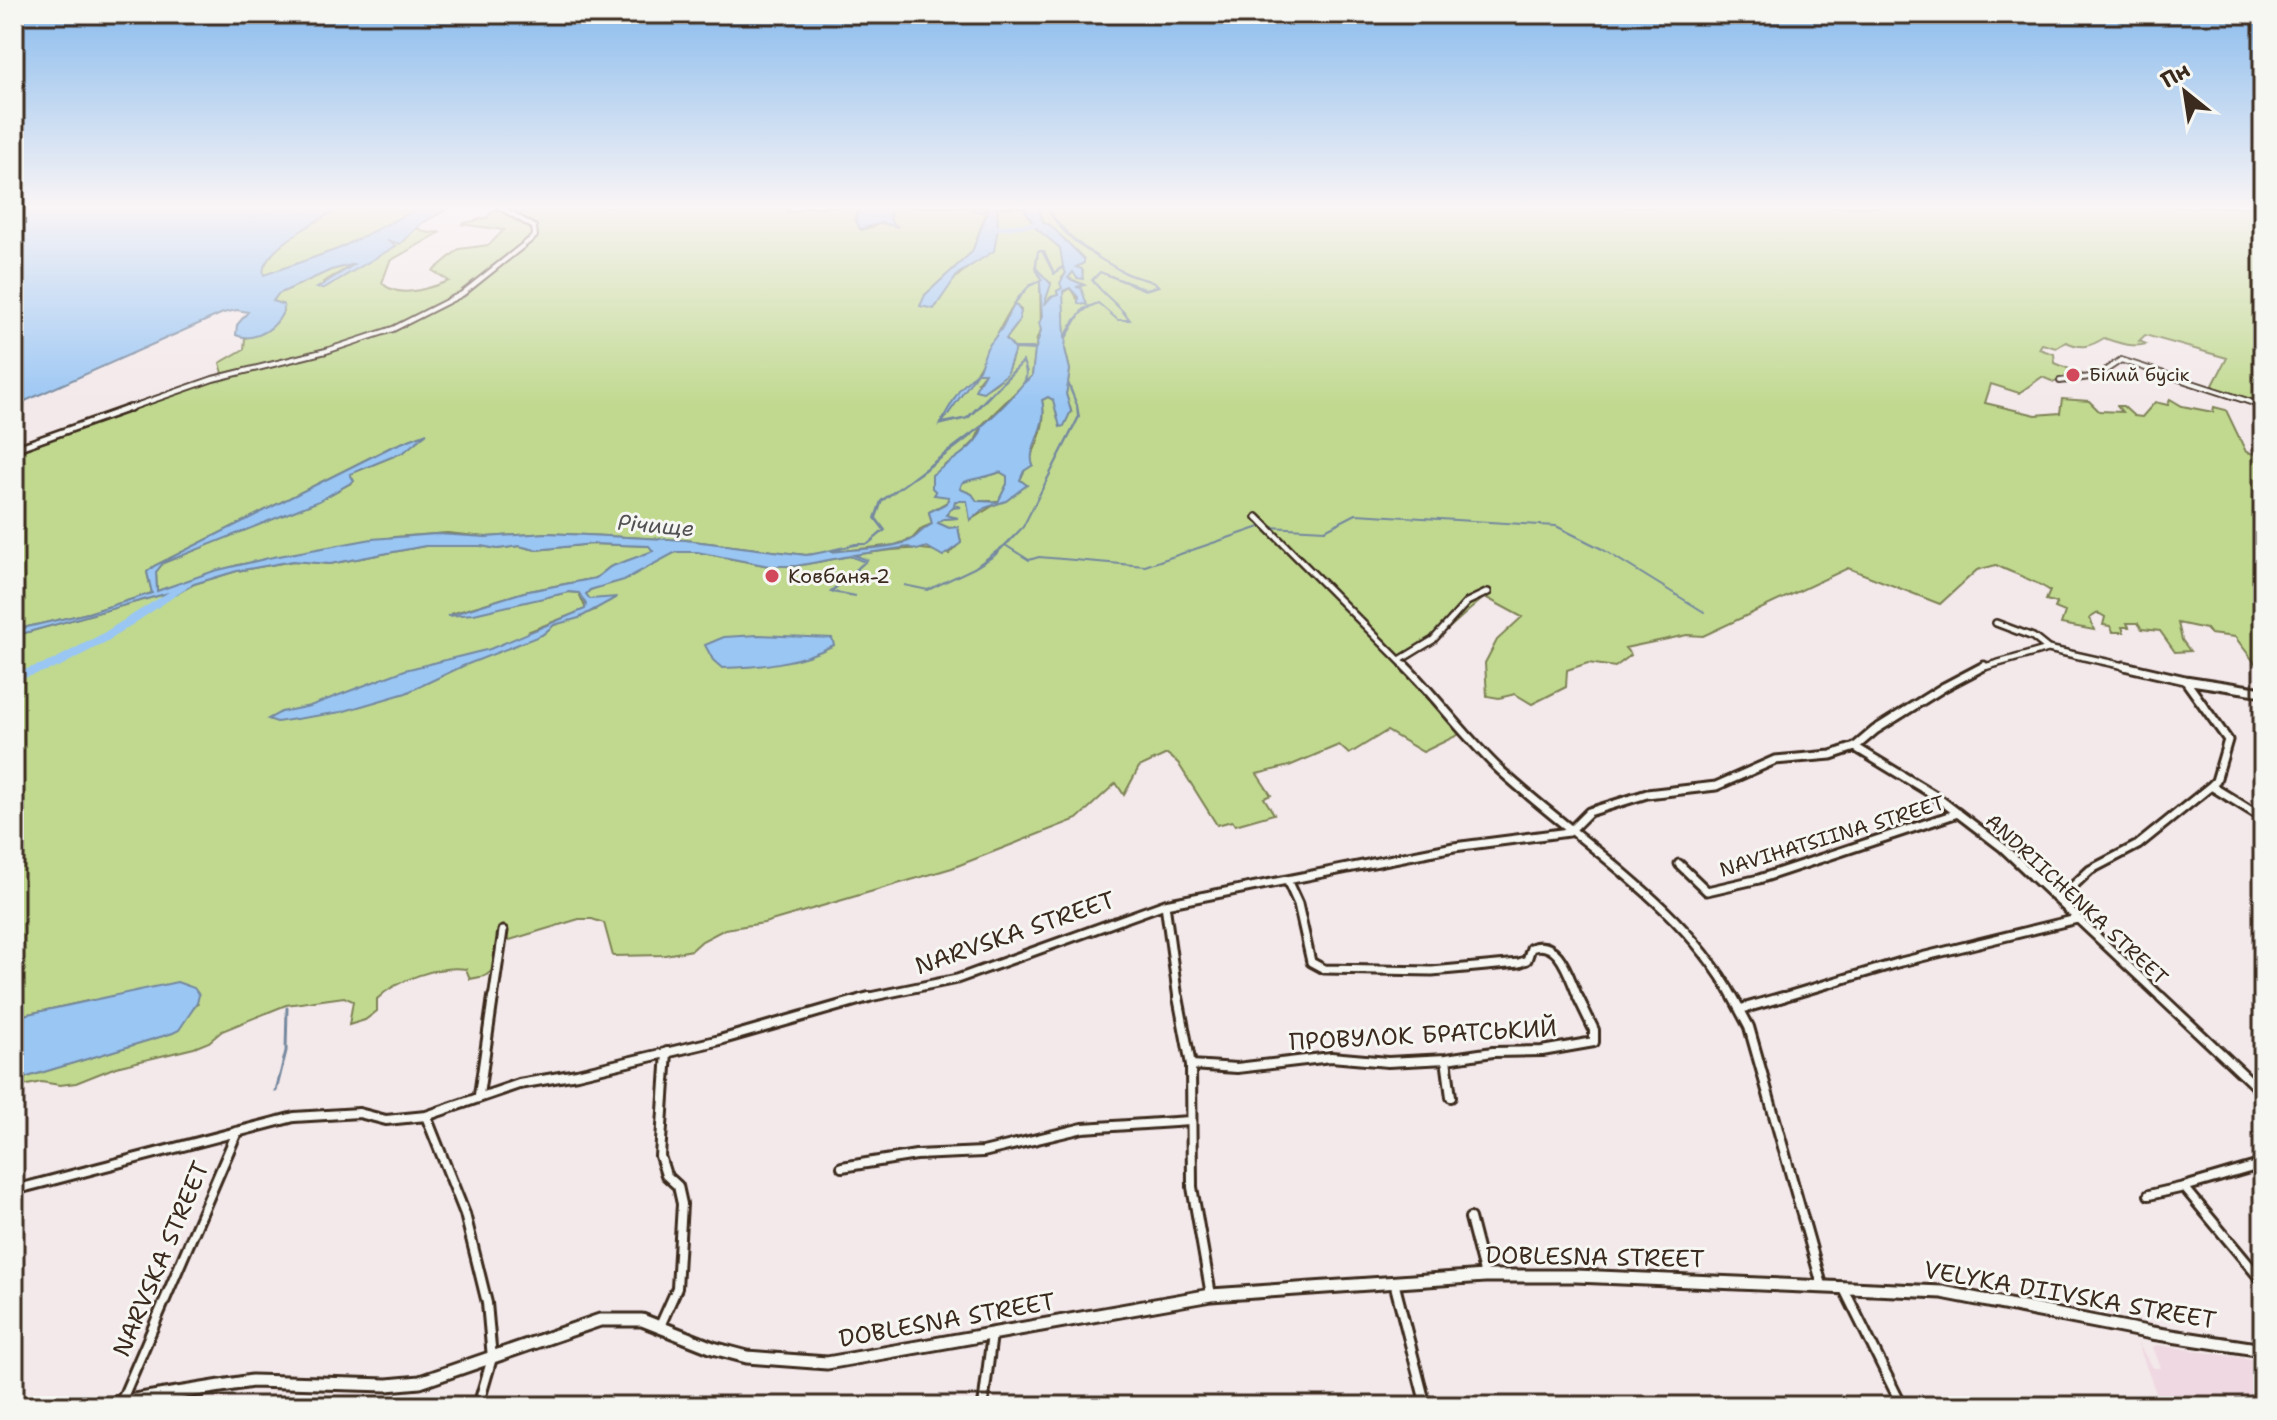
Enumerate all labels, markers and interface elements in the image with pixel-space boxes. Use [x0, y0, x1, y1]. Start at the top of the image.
north arrow [2145, 52, 2225, 132]
text: Пн [2155, 55, 2195, 95]
place label: Білий бусік [2089, 363, 2190, 387]
marker: Білий бусік [2064, 366, 2082, 384]
water label: Річище [616, 508, 696, 543]
place label: Ковбаня-2 [788, 563, 890, 589]
marker: Ковбаня-2 [763, 567, 781, 585]
street label: NAVIHATSIINA STREET [1716, 789, 1948, 883]
street label: ANDRIICHENKA STREET [1980, 808, 2174, 990]
street label: NARVSKA STREET [911, 884, 1119, 982]
street label: ПРОВУЛОК БРАТСЬКИЙ [1288, 1012, 1558, 1058]
street label: NARVSKA STREET [105, 1156, 217, 1362]
street label: DOBLESNA STREET [1485, 1239, 1705, 1275]
street label: VELYKA DIIVSKA STREET [1921, 1254, 2219, 1337]
street label: DOBLESNA STREET [836, 1285, 1058, 1355]

